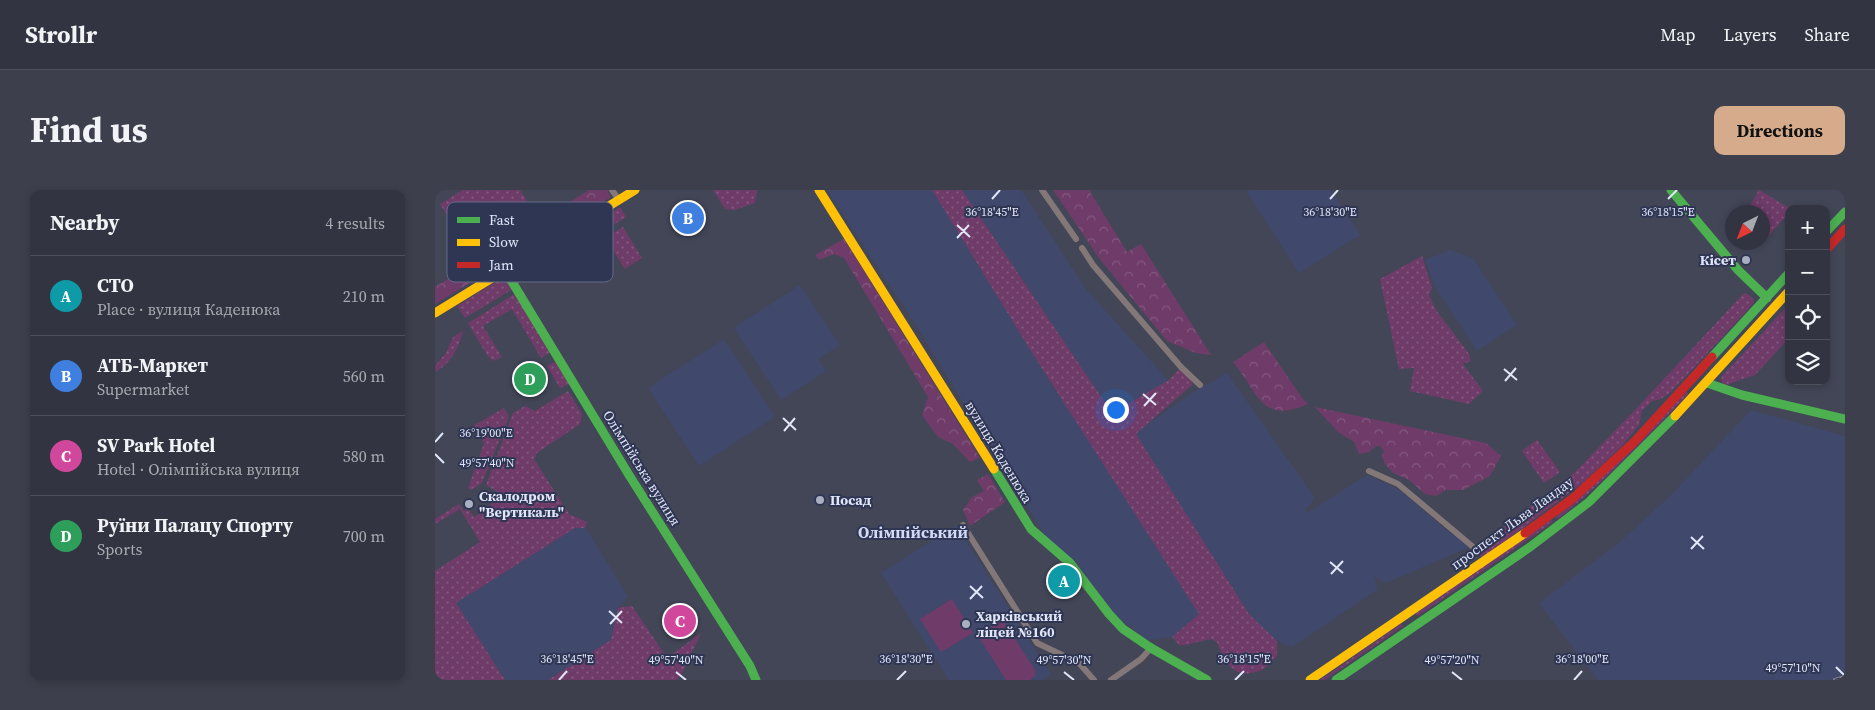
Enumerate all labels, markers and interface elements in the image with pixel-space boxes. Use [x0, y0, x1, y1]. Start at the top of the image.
text: Strollr [25, 18, 97, 51]
text: Map [1660, 22, 1695, 47]
text: Layers [1723, 22, 1776, 47]
text: Share [1804, 22, 1850, 47]
text: Find us [30, 106, 148, 154]
button: Directions [1714, 106, 1845, 155]
pin: B [672, 199, 704, 237]
legend [447, 202, 613, 282]
text: 36°18'45"E [965, 204, 1019, 220]
text: 36°18'30"E [1303, 204, 1357, 220]
text: 36°18'15"E [1641, 204, 1695, 220]
north arrow [1725, 205, 1770, 250]
map controls [1785, 205, 1830, 385]
button: + [1785, 205, 1830, 250]
text: Nearby [50, 208, 120, 237]
text: Fast [489, 210, 515, 230]
text: 4 results [325, 212, 385, 234]
text: Slow [489, 232, 519, 252]
place label: Кісет [1700, 250, 1736, 270]
button: − [1785, 250, 1830, 295]
marker: Кісет [1740, 254, 1752, 266]
text: Jam [488, 255, 514, 275]
text: СТО [97, 272, 134, 298]
text: A [61, 285, 71, 307]
text: 210 m [343, 285, 385, 307]
button: locate [1785, 295, 1830, 340]
text: Place · вулиця Каденюка [97, 298, 280, 320]
button: layers [1785, 340, 1830, 385]
text: АТБ-Маркет [97, 352, 208, 378]
pin: D [514, 360, 546, 398]
text: B [61, 365, 71, 387]
text: 560 m [343, 365, 385, 387]
text: Supermarket [97, 378, 189, 400]
street label: вулиця Каденюка [960, 397, 1038, 508]
your location [1103, 397, 1129, 423]
street label: Олімпійська вулиця [598, 406, 686, 530]
text: 36°19'00"E [459, 425, 513, 441]
text: SV Park Hotel [97, 432, 215, 458]
text: C [61, 445, 71, 467]
text: 580 m [343, 445, 385, 467]
text: 49°57'40"N [459, 455, 515, 471]
text: Hotel · Олімпійська вулиця [97, 458, 300, 480]
street label: проспект Льва Ландау [1447, 471, 1578, 574]
place label: Скалодром "Вертикаль" [479, 486, 564, 522]
place label: Посад [830, 490, 872, 510]
marker: Посад [814, 494, 826, 506]
marker: Скалодром "Вертикаль" [463, 498, 475, 510]
text: Руїни Палацу Спорту [97, 512, 293, 538]
district label: Олімпійський [858, 521, 968, 543]
text: D [60, 525, 72, 547]
text: 700 m [343, 525, 385, 547]
text: Sports [97, 538, 142, 560]
pin: A [1048, 562, 1080, 600]
pin: C [664, 602, 696, 640]
place label: Харківський ліцей №160 [976, 606, 1062, 642]
marker: Харківський ліцей №160 [960, 618, 972, 630]
text: 36°18'45"E [540, 651, 594, 667]
text: 36°18'30"E [879, 651, 933, 667]
text: 36°18'15"E [1217, 651, 1271, 667]
text: 36°18'00"E [1555, 651, 1609, 667]
text: 49°57'40"N [648, 652, 704, 668]
text: 49°57'30"N [1036, 652, 1092, 668]
text: 49°57'20"N [1424, 652, 1480, 668]
text: 49°57'10"N [1765, 660, 1821, 676]

